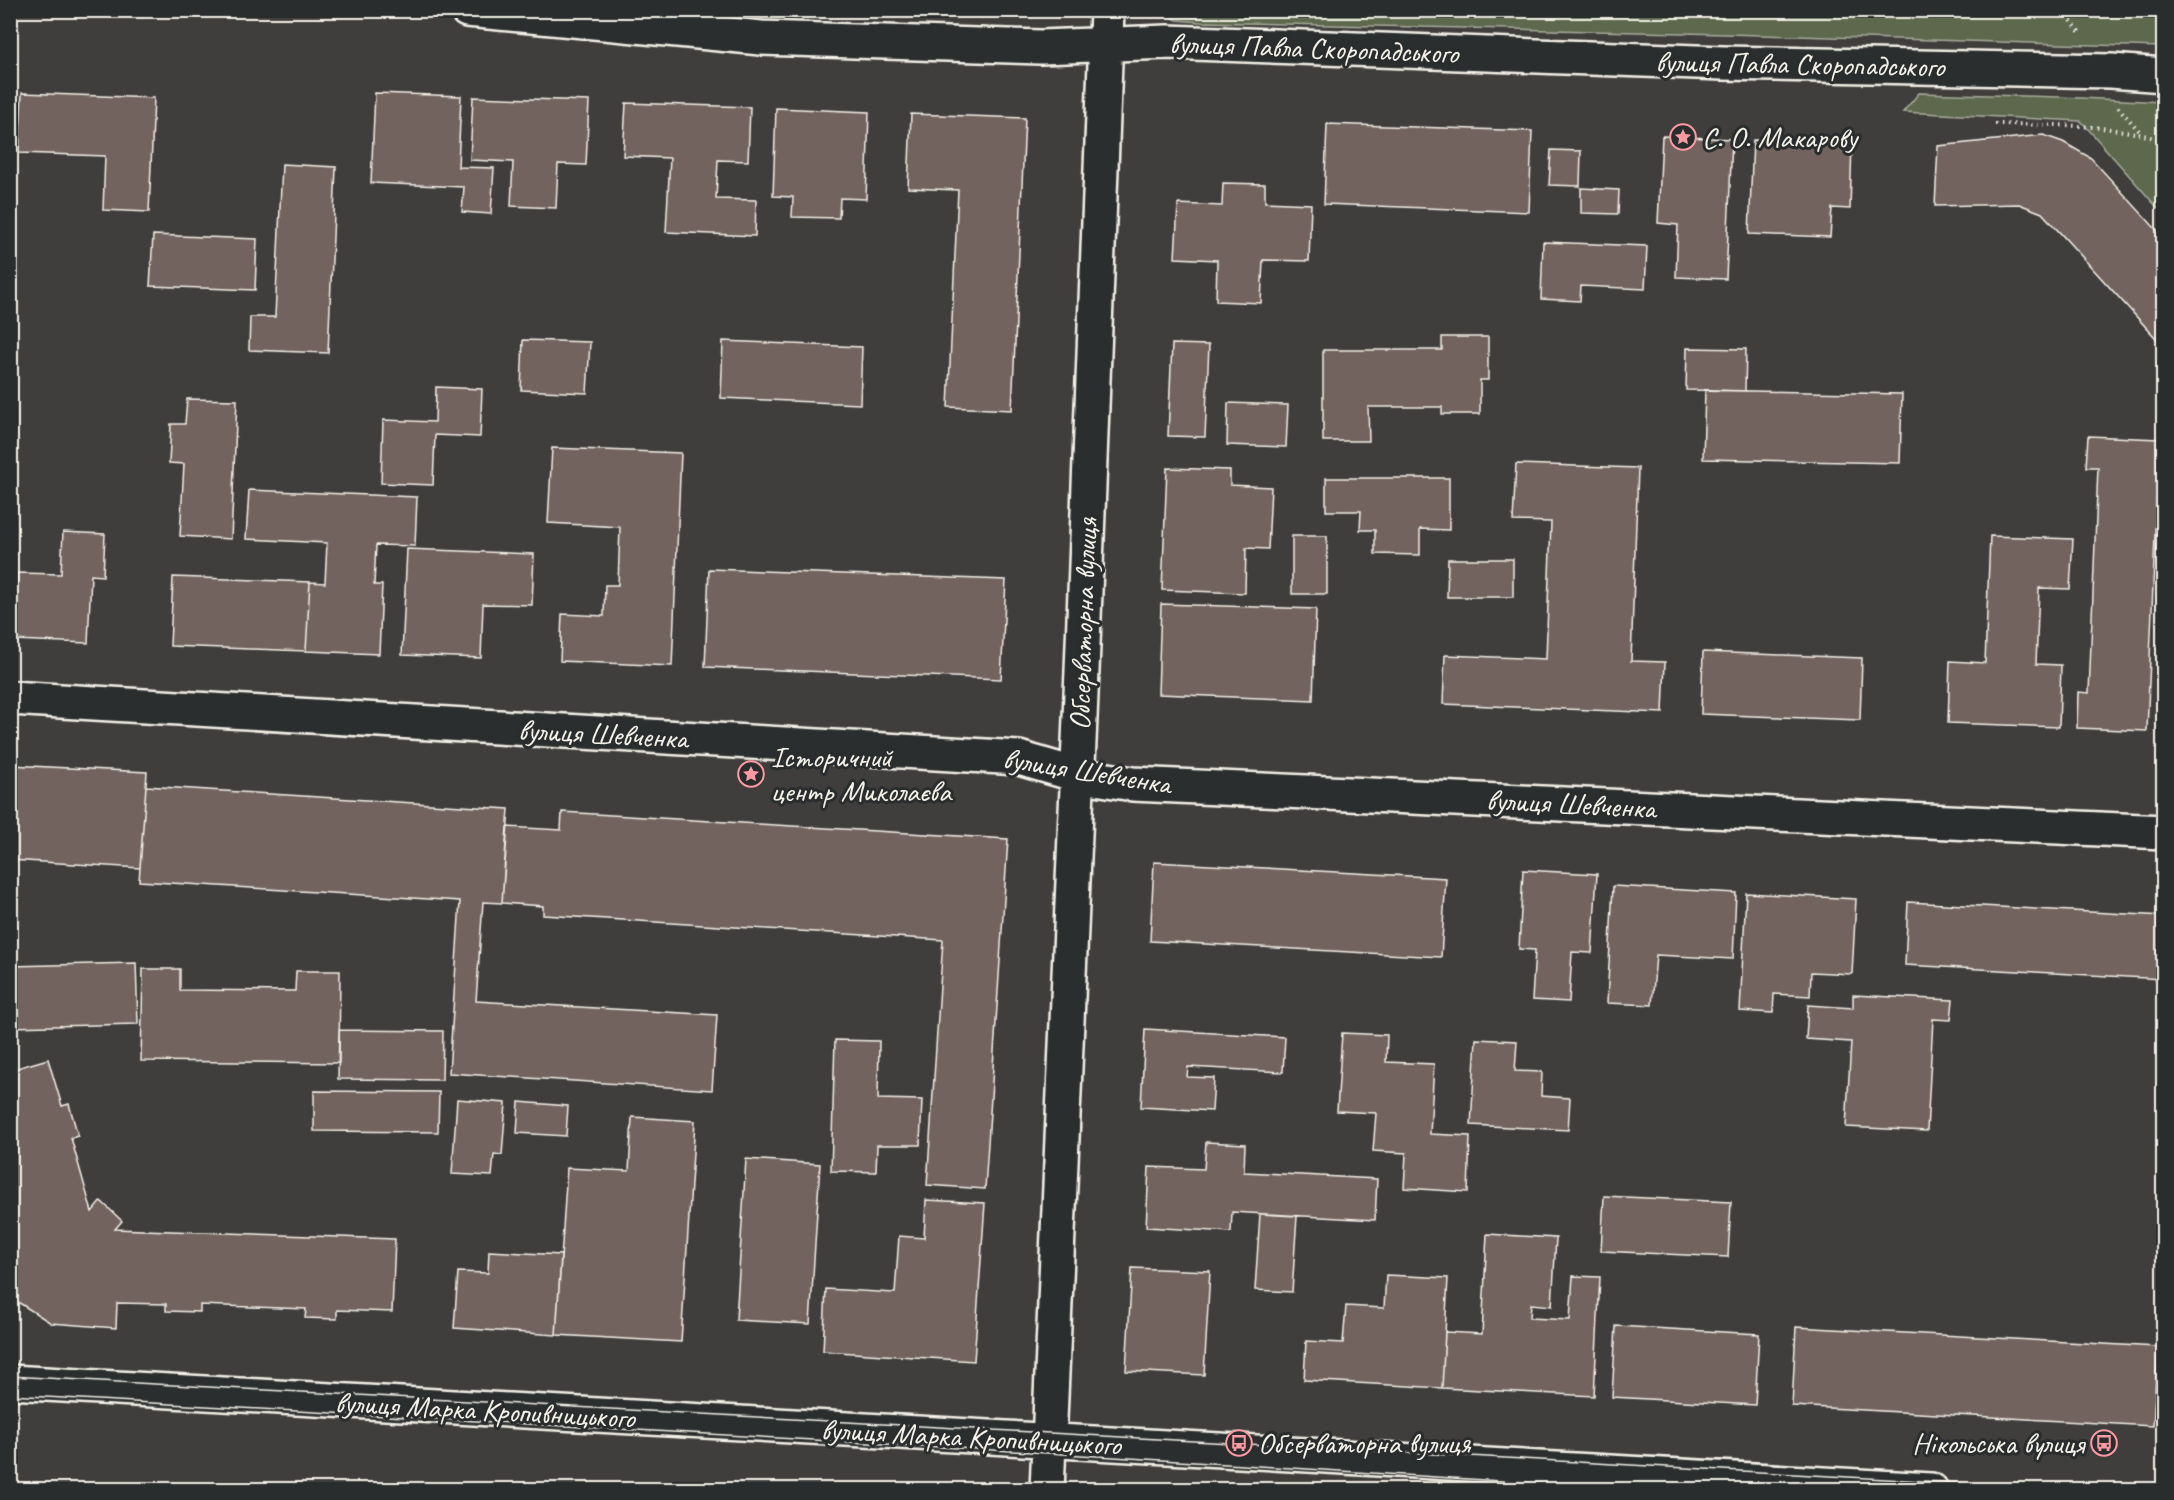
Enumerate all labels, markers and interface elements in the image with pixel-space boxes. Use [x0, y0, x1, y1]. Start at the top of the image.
street label: вулиця Павла Скоропадського [1169, 24, 1461, 72]
street label: вулиця Павла Скоропадського [1655, 42, 1946, 86]
place label: С. О. Макарову [1702, 118, 1860, 156]
place icon: С. О. Макарову [1668, 122, 1698, 152]
street label: Обсерваторна вулиця [1060, 516, 1106, 731]
street label: вулиця Шевченка [517, 711, 691, 758]
place label: Історичний центр Миколаєва [771, 738, 953, 810]
street label: вулиця Шевченка [1000, 739, 1176, 803]
place icon: Історичний центр Миколаєва [736, 759, 766, 789]
street label: вулиця Шевченка [1485, 781, 1659, 828]
street label: вулиця Марка Кропивницького [334, 1383, 637, 1437]
street label: вулиця Марка Кропивницького [820, 1410, 1123, 1464]
place label: Обсерваторна вулиця [1258, 1424, 1471, 1462]
place label: Нікольська вулиця [1912, 1424, 2087, 1462]
bus stop icon: Обсерваторна вулиця [1224, 1428, 1254, 1458]
bus stop icon: Нікольська вулиця [2089, 1428, 2119, 1458]

